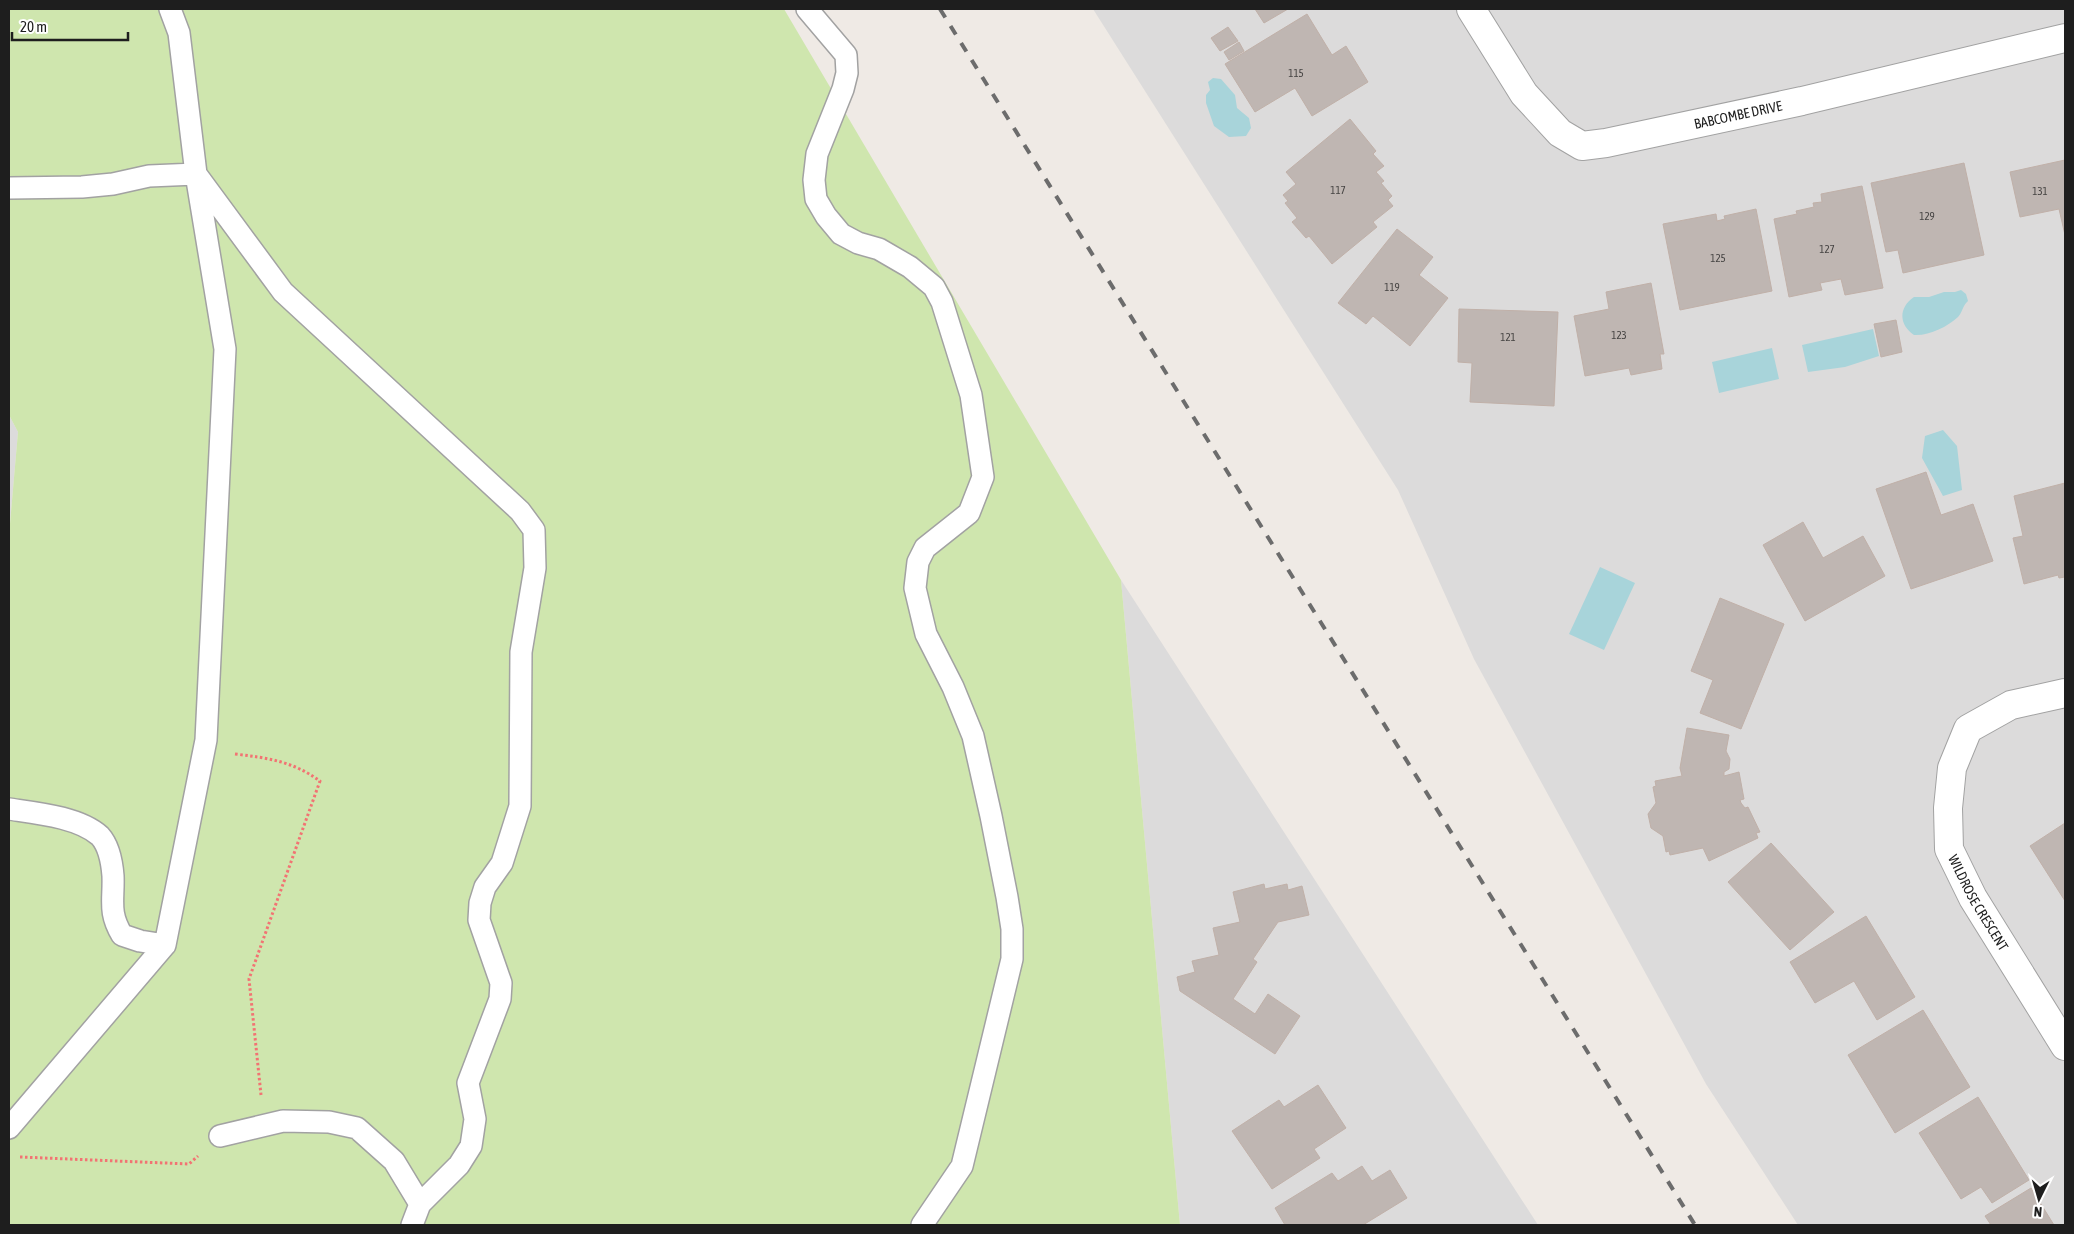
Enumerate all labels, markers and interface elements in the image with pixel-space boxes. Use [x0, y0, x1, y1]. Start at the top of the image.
scale bar [12, 10, 129, 42]
text: 20 m [20, 18, 47, 35]
house number: 115 [1288, 67, 1304, 79]
street label: BABCOMBE DRIVE [1693, 97, 1784, 132]
house number: 117 [1330, 184, 1346, 196]
house number: 131 [2032, 185, 2048, 197]
house number: 129 [1919, 210, 1935, 222]
house number: 127 [1819, 243, 1835, 255]
house number: 125 [1710, 252, 1726, 264]
house number: 119 [1384, 281, 1400, 293]
house number: 123 [1611, 329, 1627, 341]
house number: 121 [1500, 331, 1516, 343]
street label: WILDROSE CRESCENT [1945, 852, 2012, 953]
north arrow [2014, 1174, 2064, 1224]
text: N [2033, 1204, 2043, 1220]

